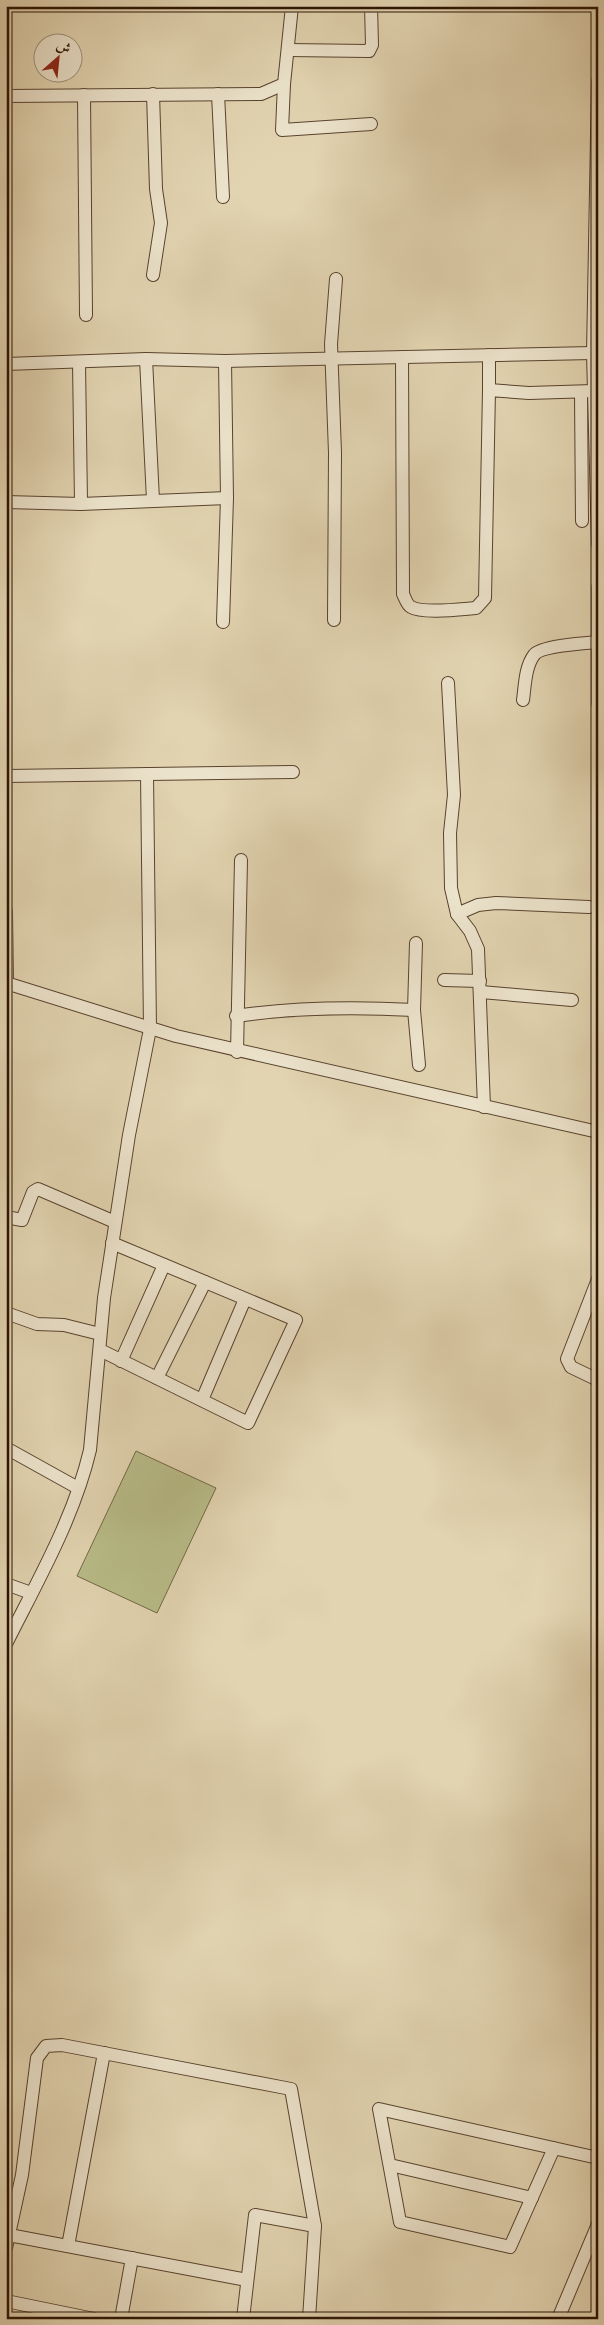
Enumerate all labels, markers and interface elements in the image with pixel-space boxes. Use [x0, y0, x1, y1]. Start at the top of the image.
north arrow [32, 32, 82, 82]
text: ش [54, 35, 74, 58]

